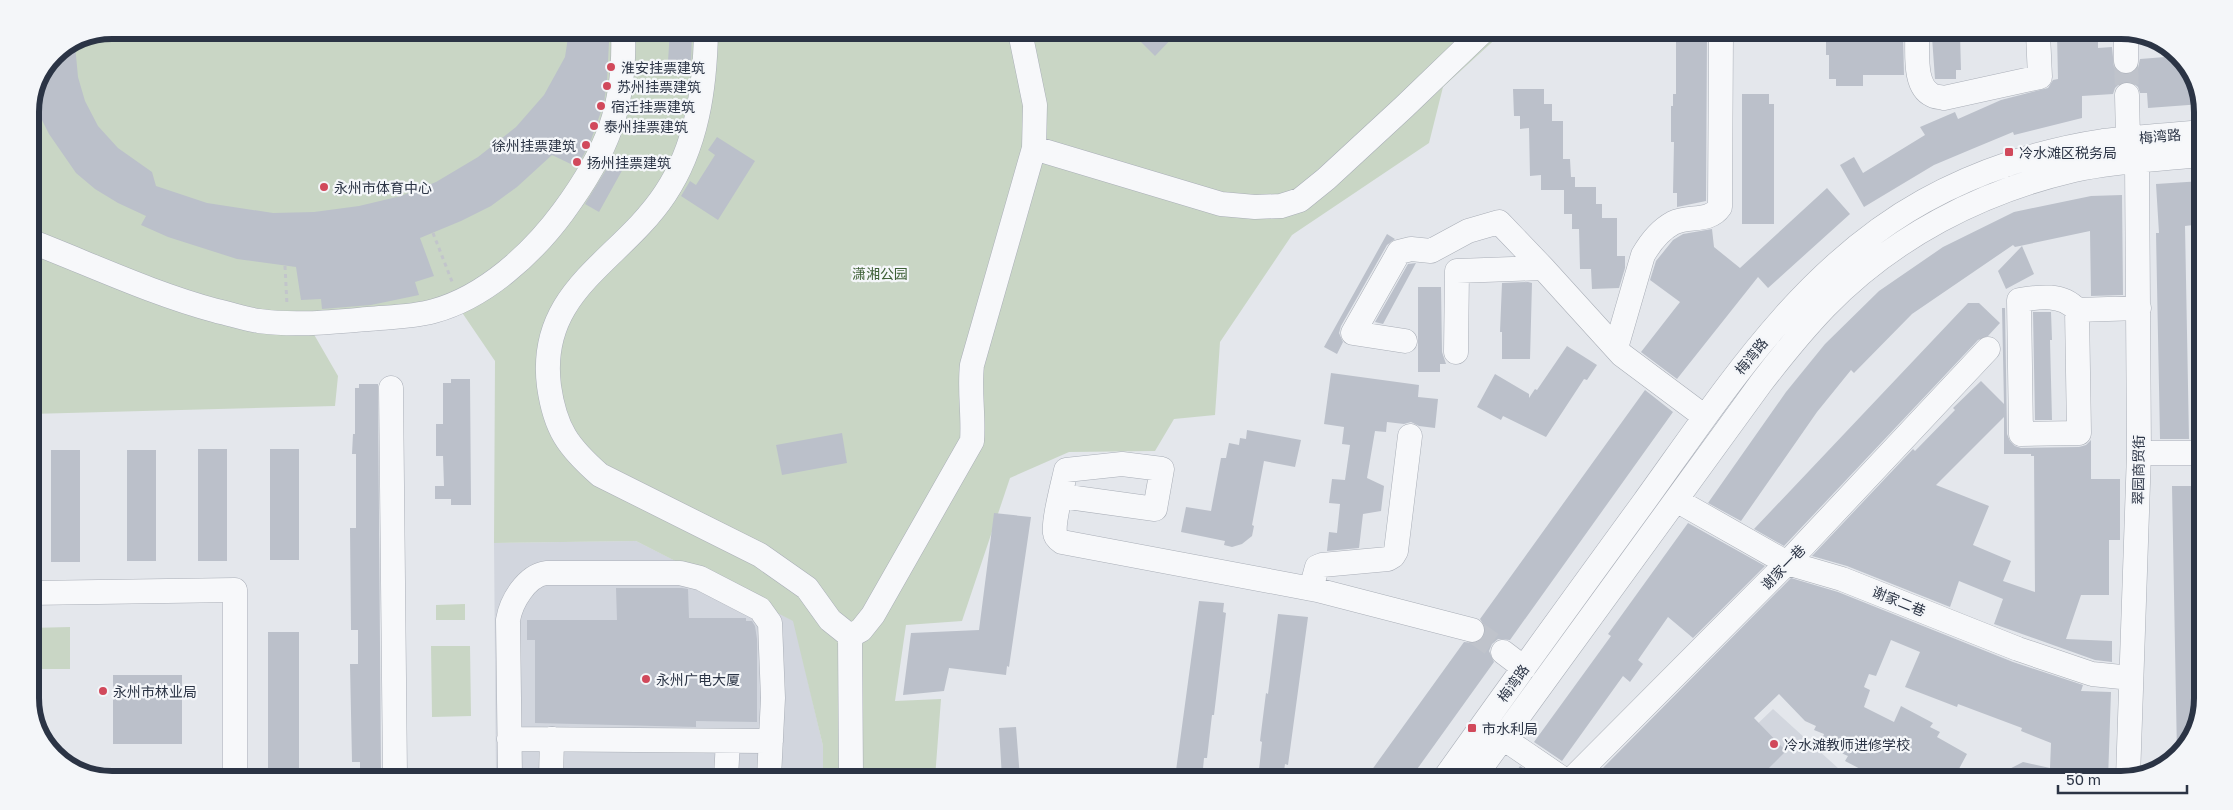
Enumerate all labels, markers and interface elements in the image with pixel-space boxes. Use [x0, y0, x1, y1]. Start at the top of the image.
place label: 淮安挂票建筑 [621, 59, 705, 76]
marker: 淮安挂票建筑 [605, 61, 617, 73]
place label: 苏州挂票建筑 [617, 78, 701, 95]
marker: 苏州挂票建筑 [601, 80, 613, 92]
place label: 宿迁挂票建筑 [611, 98, 695, 115]
marker: 宿迁挂票建筑 [595, 100, 607, 112]
place label: 泰州挂票建筑 [604, 118, 688, 135]
marker: 泰州挂票建筑 [588, 120, 600, 132]
street label: 梅湾路 [2138, 126, 2182, 146]
place label: 徐州挂票建筑 [492, 137, 576, 154]
marker: 徐州挂票建筑 [580, 139, 592, 151]
place label: 冷水滩区税务局 [2019, 144, 2117, 161]
marker: 冷水滩区税务局 [2003, 146, 2015, 158]
place label: 扬州挂票建筑 [587, 154, 671, 171]
marker: 扬州挂票建筑 [571, 156, 583, 168]
place label: 永州市体育中心 [334, 179, 432, 196]
marker: 永州市体育中心 [318, 181, 330, 193]
park label: 潇湘公园 [852, 265, 908, 282]
street label: 梅湾路 [1731, 334, 1771, 378]
street label: 翠园商贸街 [2129, 435, 2147, 505]
street label: 谢家一巷 [1757, 541, 1809, 593]
street label: 谢家二巷 [1870, 583, 1928, 619]
street label: 梅湾路 [1494, 661, 1532, 705]
place label: 永州广电大厦 [656, 671, 740, 688]
marker: 永州广电大厦 [640, 673, 652, 685]
place label: 永州市林业局 [113, 683, 197, 700]
marker: 永州市林业局 [97, 685, 109, 697]
place label: 市水利局 [1482, 720, 1538, 737]
marker: 市水利局 [1466, 722, 1478, 734]
place label: 冷水滩教师进修学校 [1784, 736, 1910, 753]
marker: 冷水滩教师进修学校 [1768, 738, 1780, 750]
scale bar [2058, 762, 2187, 794]
text: 50 m [2066, 770, 2101, 788]

